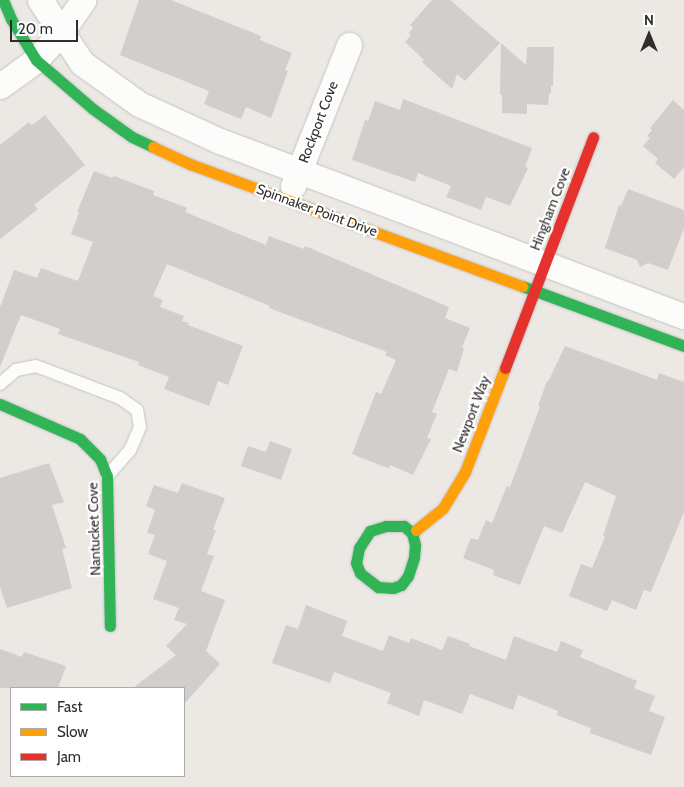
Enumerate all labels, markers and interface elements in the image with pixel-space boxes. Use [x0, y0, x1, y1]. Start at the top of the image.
scale bar [12, 10, 80, 42]
north arrow [624, 10, 674, 60]
text: N [644, 11, 654, 29]
text: 20 m [18, 20, 53, 38]
street label: Rockport Cove [295, 79, 341, 165]
street label: Hingham Cove [527, 165, 573, 253]
street label: Spinnaker Point Drive [254, 180, 380, 240]
street label: Newport Way [449, 373, 493, 455]
street label: Nantucket Cove [84, 482, 104, 576]
legend [10, 687, 185, 777]
text: Fast [57, 698, 82, 716]
text: Slow [57, 723, 88, 741]
text: Jam [57, 748, 81, 766]

